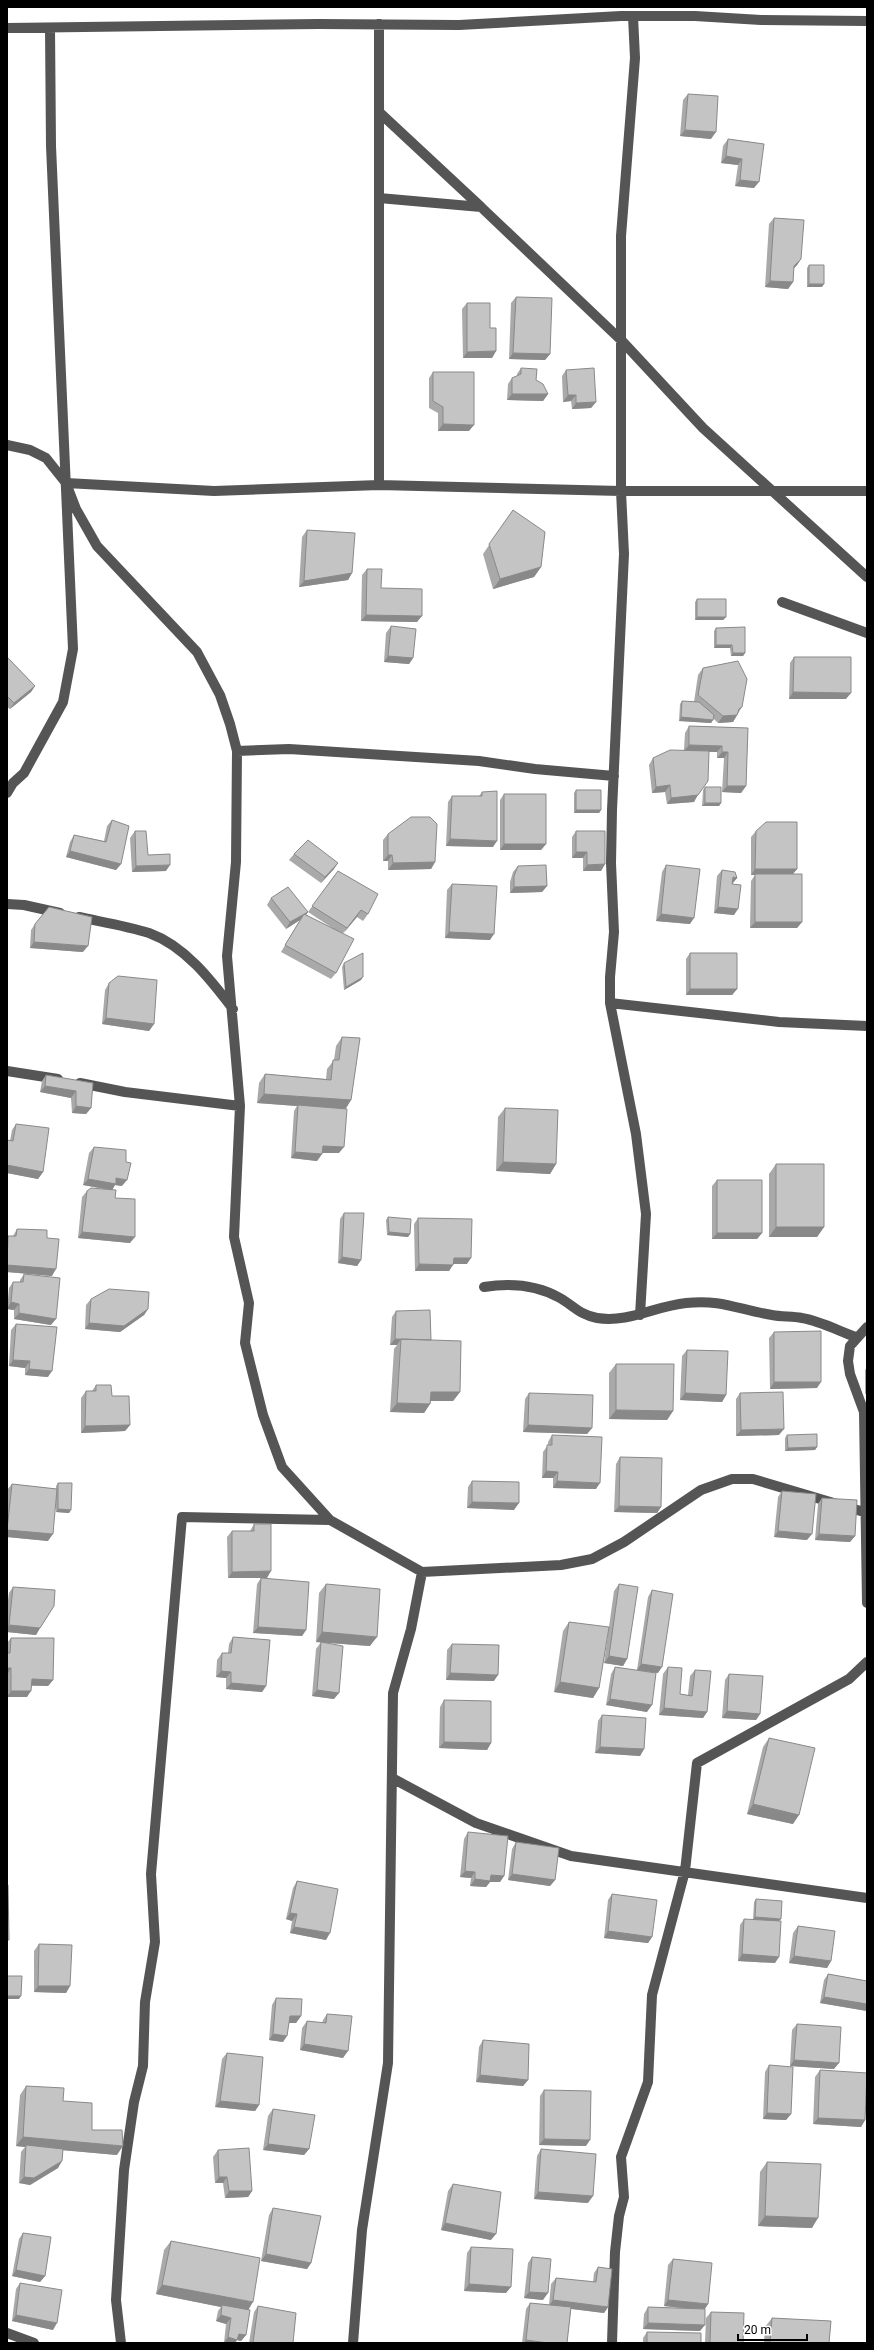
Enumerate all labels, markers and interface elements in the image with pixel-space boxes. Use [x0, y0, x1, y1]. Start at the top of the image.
scale bar [738, 2316, 807, 2342]
text: 20 m [744, 2323, 771, 2337]

